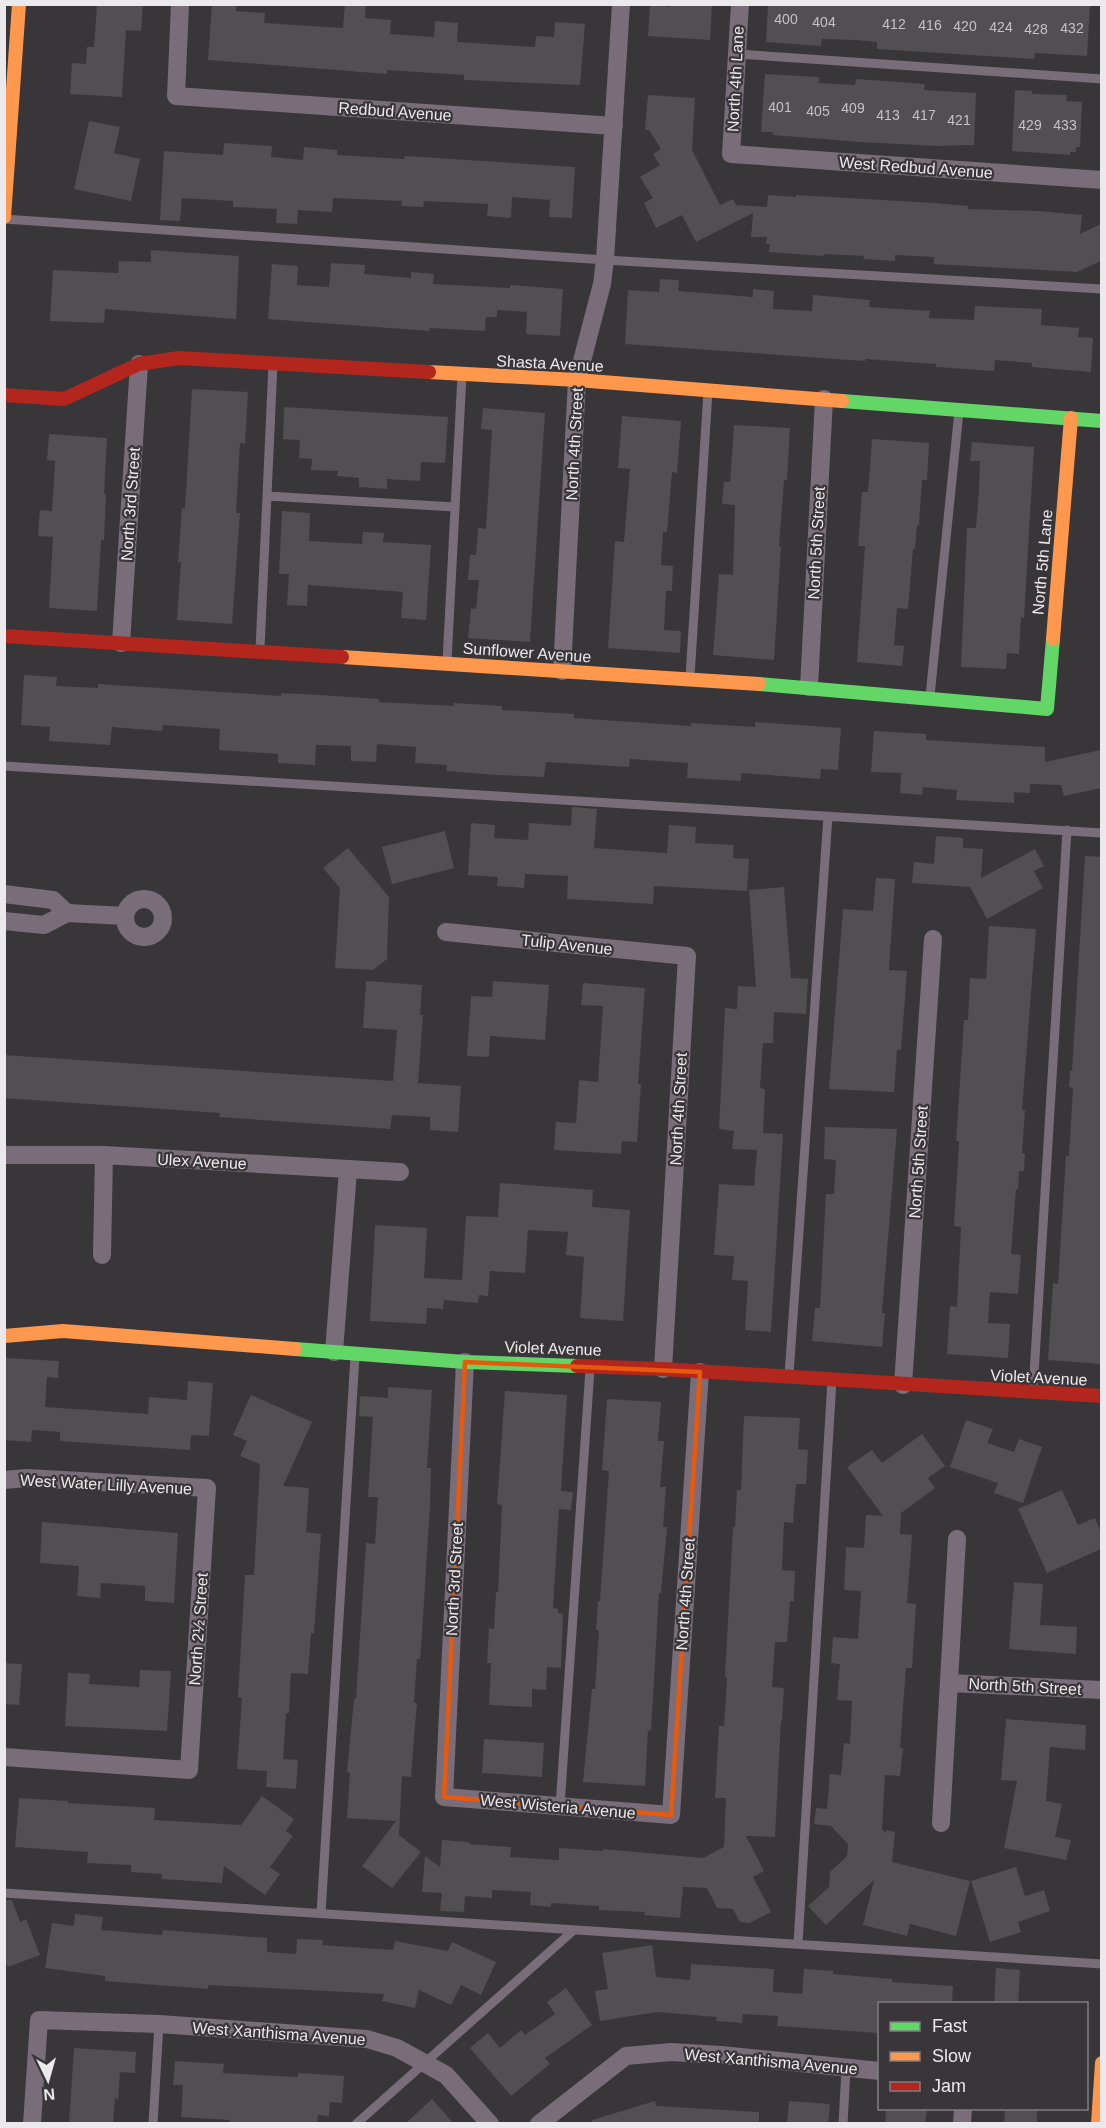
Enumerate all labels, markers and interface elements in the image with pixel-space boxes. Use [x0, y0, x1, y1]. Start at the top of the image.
house number: 400 [774, 11, 798, 27]
house number: 404 [812, 14, 836, 30]
house number: 412 [882, 16, 906, 32]
house number: 416 [918, 17, 942, 33]
house number: 420 [953, 18, 977, 34]
house number: 424 [989, 19, 1013, 35]
house number: 432 [1060, 20, 1084, 36]
house number: 428 [1024, 21, 1048, 37]
street label: North 4th Lane [724, 26, 747, 132]
street label: Redbud Avenue [338, 99, 452, 124]
house number: 401 [768, 99, 792, 115]
house number: 409 [841, 100, 865, 116]
house number: 405 [806, 103, 830, 119]
house number: 413 [876, 107, 900, 123]
house number: 417 [912, 107, 936, 123]
house number: 421 [947, 112, 971, 128]
house number: 429 [1018, 117, 1042, 133]
house number: 433 [1053, 117, 1077, 133]
street label: West Redbud Avenue [838, 154, 994, 181]
street label: Shasta Avenue [496, 352, 604, 375]
street label: North 4th Street [563, 387, 586, 501]
street label: North 3rd Street [118, 446, 143, 561]
street label: North 5th Street [805, 486, 828, 600]
street label: North 5th Lane [1029, 508, 1056, 616]
street label: Sunflower Avenue [462, 640, 592, 665]
street label: Tulip Avenue [520, 931, 613, 958]
street label: North 4th Street [667, 1052, 690, 1166]
street label: North 5th Street [906, 1105, 931, 1219]
street label: Ulex Avenue [157, 1151, 247, 1172]
street label: Violet Avenue [504, 1338, 602, 1359]
street label: Violet Avenue [990, 1366, 1088, 1389]
street label: West Water Lilly Avenue [20, 1472, 193, 1497]
street label: North 3rd Street [443, 1521, 466, 1636]
street label: North 4th Street [673, 1537, 698, 1651]
street label: North 2½ Street [186, 1572, 211, 1686]
street label: North 5th Street [968, 1675, 1082, 1698]
street label: West Wisteria Avenue [480, 1791, 636, 1822]
legend [878, 2002, 1088, 2110]
text: Fast [932, 2016, 967, 2036]
street label: West Xanthisma Avenue [192, 2019, 366, 2048]
street label: West Xanthisma Avenue [684, 2045, 858, 2078]
text: Slow [932, 2046, 972, 2066]
north arrow [18, 2050, 78, 2110]
text: Jam [932, 2076, 966, 2096]
text: N [43, 2085, 56, 2103]

